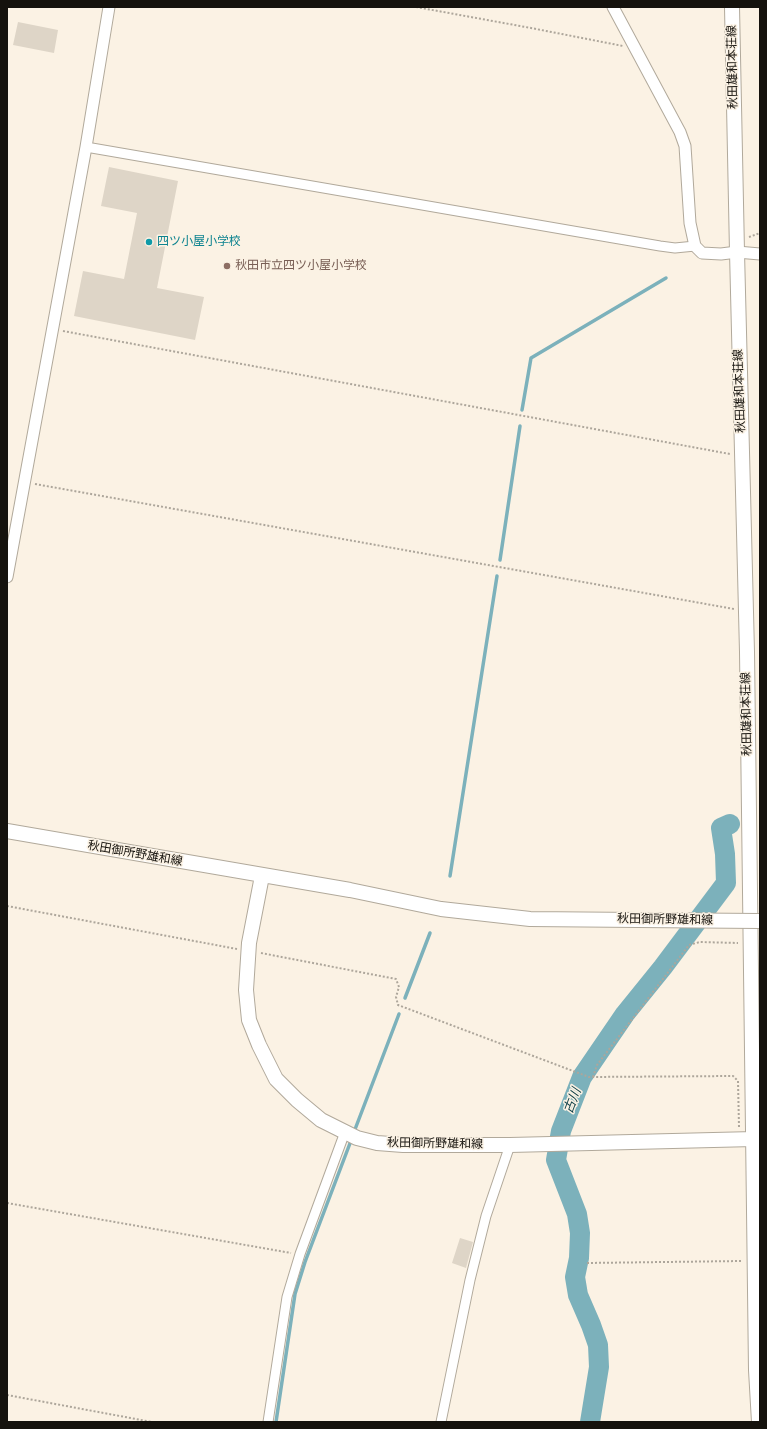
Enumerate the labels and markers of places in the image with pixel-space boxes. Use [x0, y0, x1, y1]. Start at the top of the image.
place label: 四ツ小屋小学校 [157, 235, 241, 249]
marker: 四ツ小屋小学校 [144, 237, 154, 247]
place label: 秋田市立四ツ小屋小学校 [235, 259, 367, 273]
marker: 秋田市立四ツ小屋小学校 [222, 261, 232, 271]

